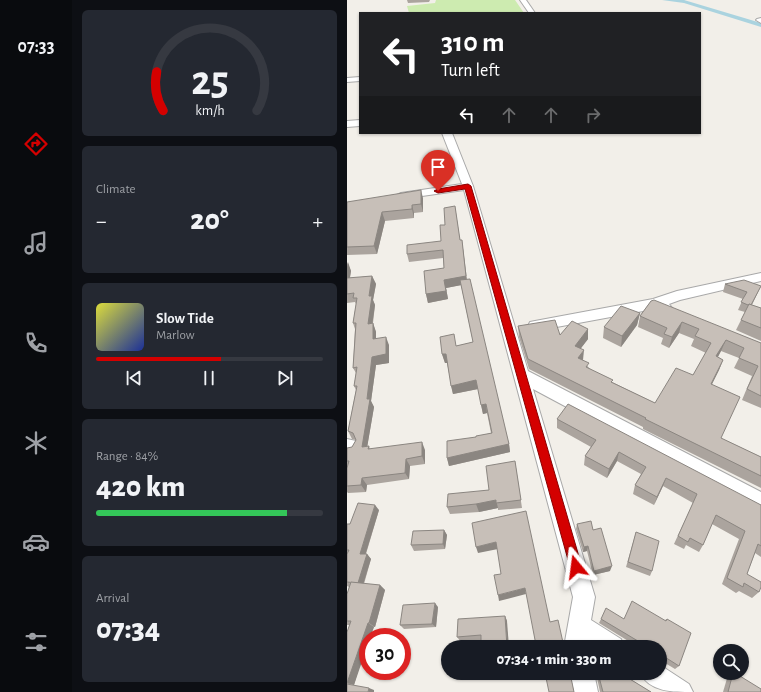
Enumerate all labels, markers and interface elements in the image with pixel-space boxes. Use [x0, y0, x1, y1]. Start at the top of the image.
icon: left [375, 28, 427, 80]
text: 310 m [441, 29, 505, 57]
text: 07:33 [18, 38, 54, 56]
text: 25 [191, 61, 228, 102]
text: Turn left [441, 62, 500, 80]
text: km/h [195, 104, 224, 118]
icon: left [456, 104, 478, 126]
icon: ahead [498, 104, 520, 126]
icon: ahead [540, 104, 562, 126]
icon: right [582, 104, 604, 126]
icon: directions [22, 130, 50, 158]
pin [421, 150, 455, 191]
icon: arrive [427, 156, 449, 178]
text: Climate [96, 183, 135, 196]
text: 20° [190, 205, 229, 235]
text: − [96, 210, 107, 232]
text: + [312, 210, 323, 232]
icon: music [22, 229, 50, 257]
text: Slow Tide [156, 311, 214, 326]
icon: phone [22, 329, 50, 357]
text: Marlow [156, 329, 194, 342]
icon: previous [123, 367, 145, 389]
icon: pause [198, 367, 220, 389]
icon: next [274, 367, 296, 389]
icon: climate [22, 429, 50, 457]
text: Range · 84% [96, 450, 158, 463]
text: 420 km [96, 472, 185, 502]
icon: car [22, 528, 50, 556]
position arrow [555, 546, 597, 588]
text: Arrival [96, 592, 129, 605]
text: 07:34 [96, 614, 160, 644]
icon: filters [22, 628, 50, 656]
speed limit sign: 30 [359, 628, 411, 680]
map controls [713, 644, 749, 680]
button: search [713, 644, 749, 680]
text: 07:34 · 1 min · 330 m [497, 652, 611, 667]

